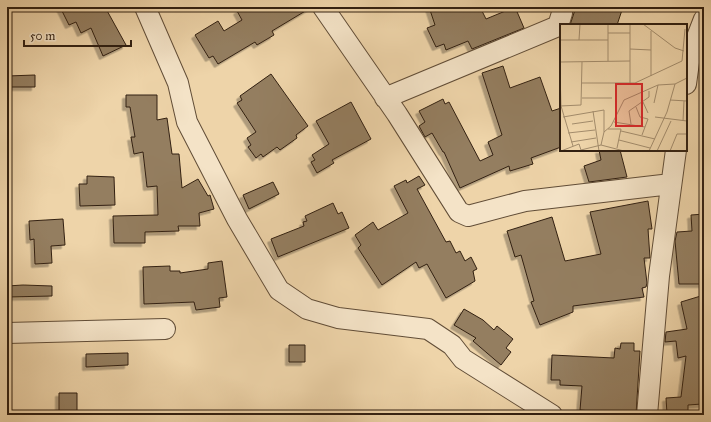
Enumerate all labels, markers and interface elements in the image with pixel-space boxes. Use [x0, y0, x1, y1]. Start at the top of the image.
scale bar [24, 22, 131, 48]
inset map [560, 24, 687, 151]
text: 50 m [30, 29, 55, 43]

